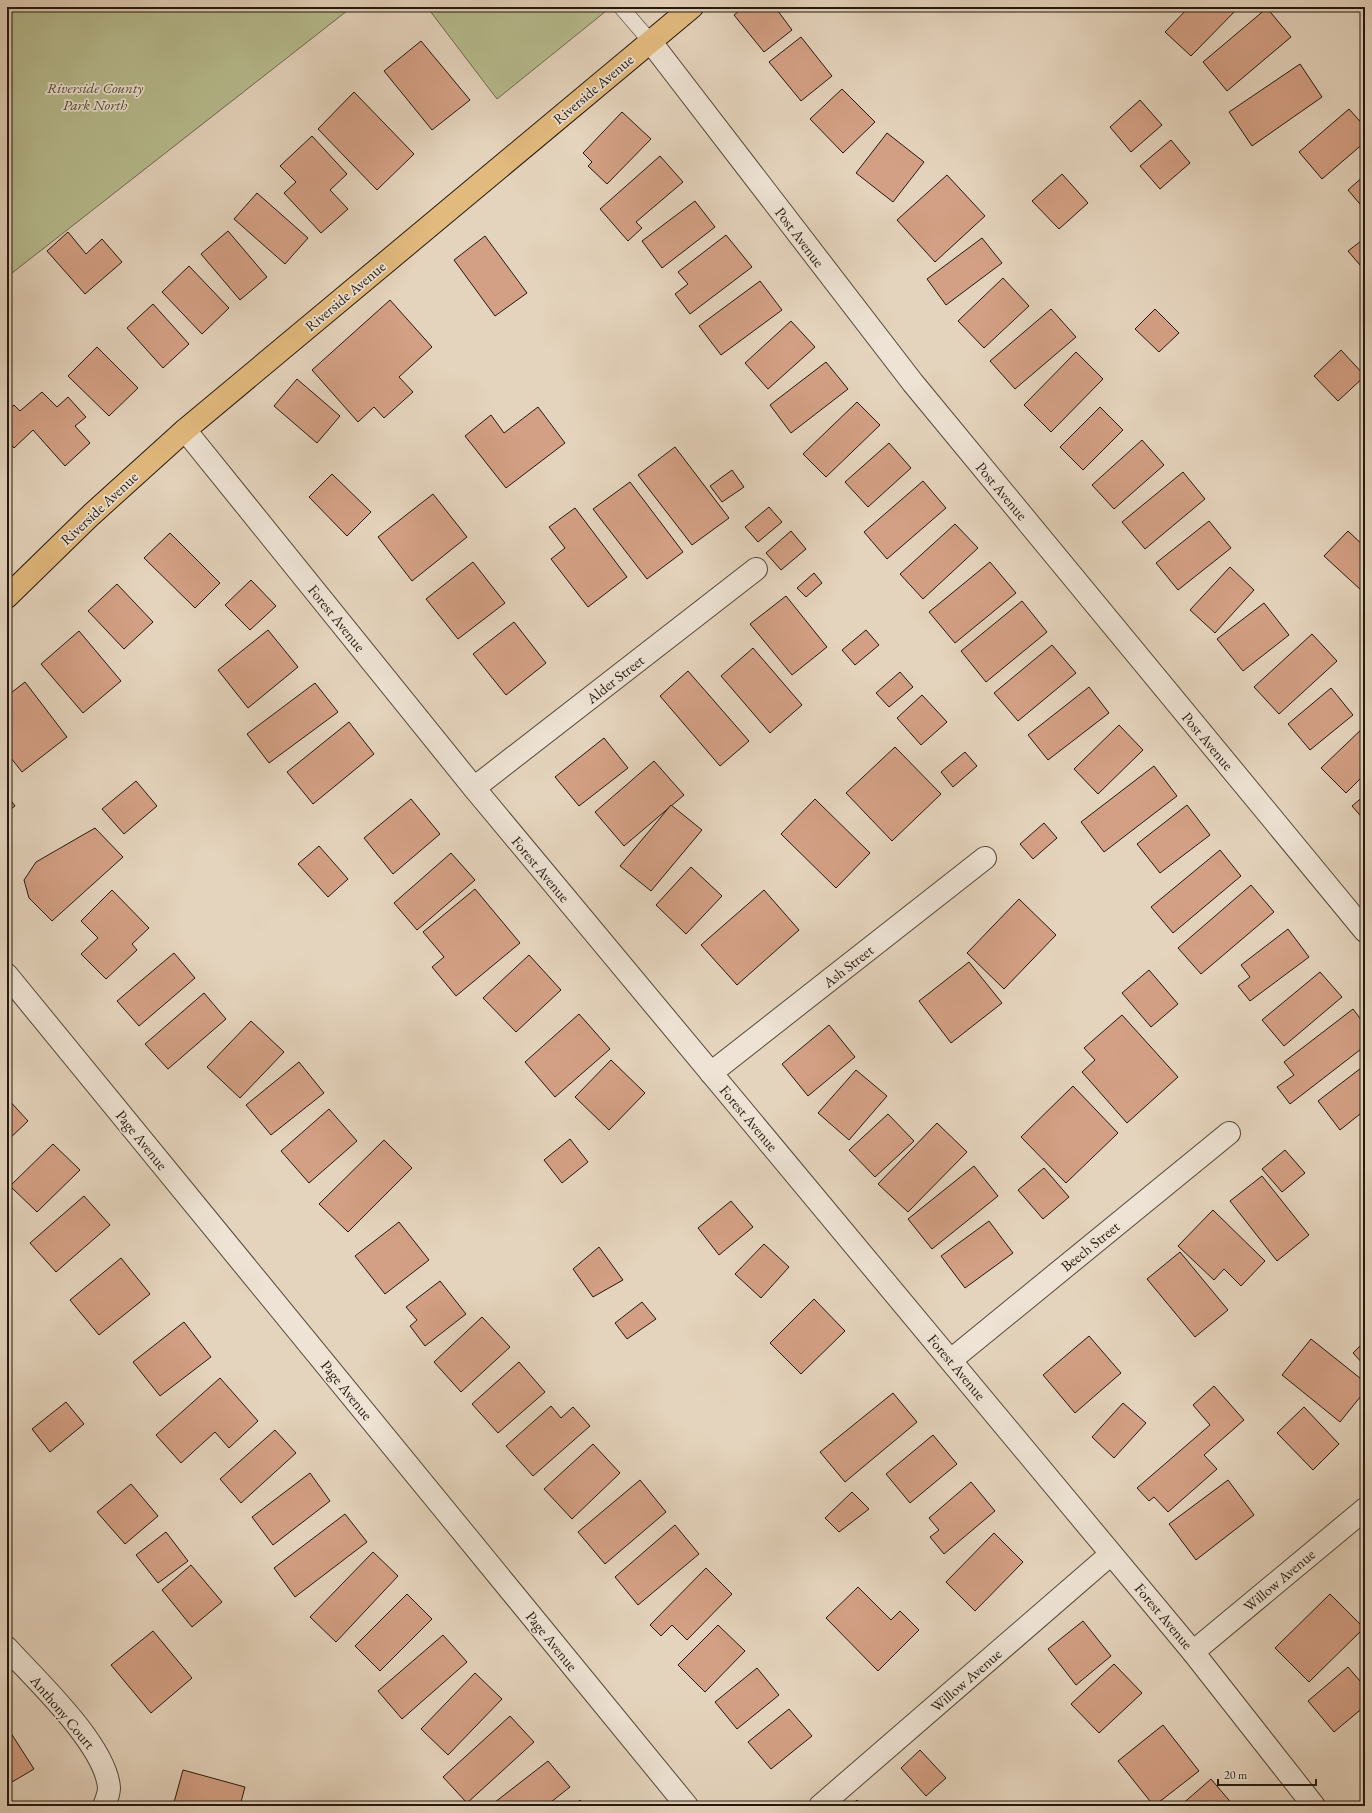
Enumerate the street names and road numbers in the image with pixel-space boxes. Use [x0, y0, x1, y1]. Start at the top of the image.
street label: Riverside Avenue [549, 50, 637, 128]
street label: Post Avenue [771, 203, 829, 271]
street label: Riverside Avenue [301, 257, 389, 335]
street label: Post Avenue [972, 458, 1032, 524]
street label: Riverside Avenue [56, 467, 142, 549]
street label: Forest Avenue [304, 580, 370, 656]
street label: Alder Street [581, 650, 648, 708]
street label: Post Avenue [1178, 708, 1238, 774]
street label: Forest Avenue [508, 832, 574, 906]
street label: Ash Street [818, 940, 877, 992]
street label: Forest Avenue [716, 1081, 782, 1155]
street label: Page Avenue [112, 1106, 172, 1174]
street label: Beech Street [1057, 1216, 1123, 1275]
street label: Forest Avenue [924, 1330, 990, 1404]
street label: Page Avenue [317, 1356, 377, 1424]
street label: Willow Avenue [1239, 1544, 1319, 1616]
street label: Forest Avenue [1131, 1579, 1197, 1653]
street label: Page Avenue [522, 1607, 582, 1675]
street label: Willow Avenue [927, 1644, 1005, 1716]
street label: Anthony Court [26, 1670, 100, 1753]

